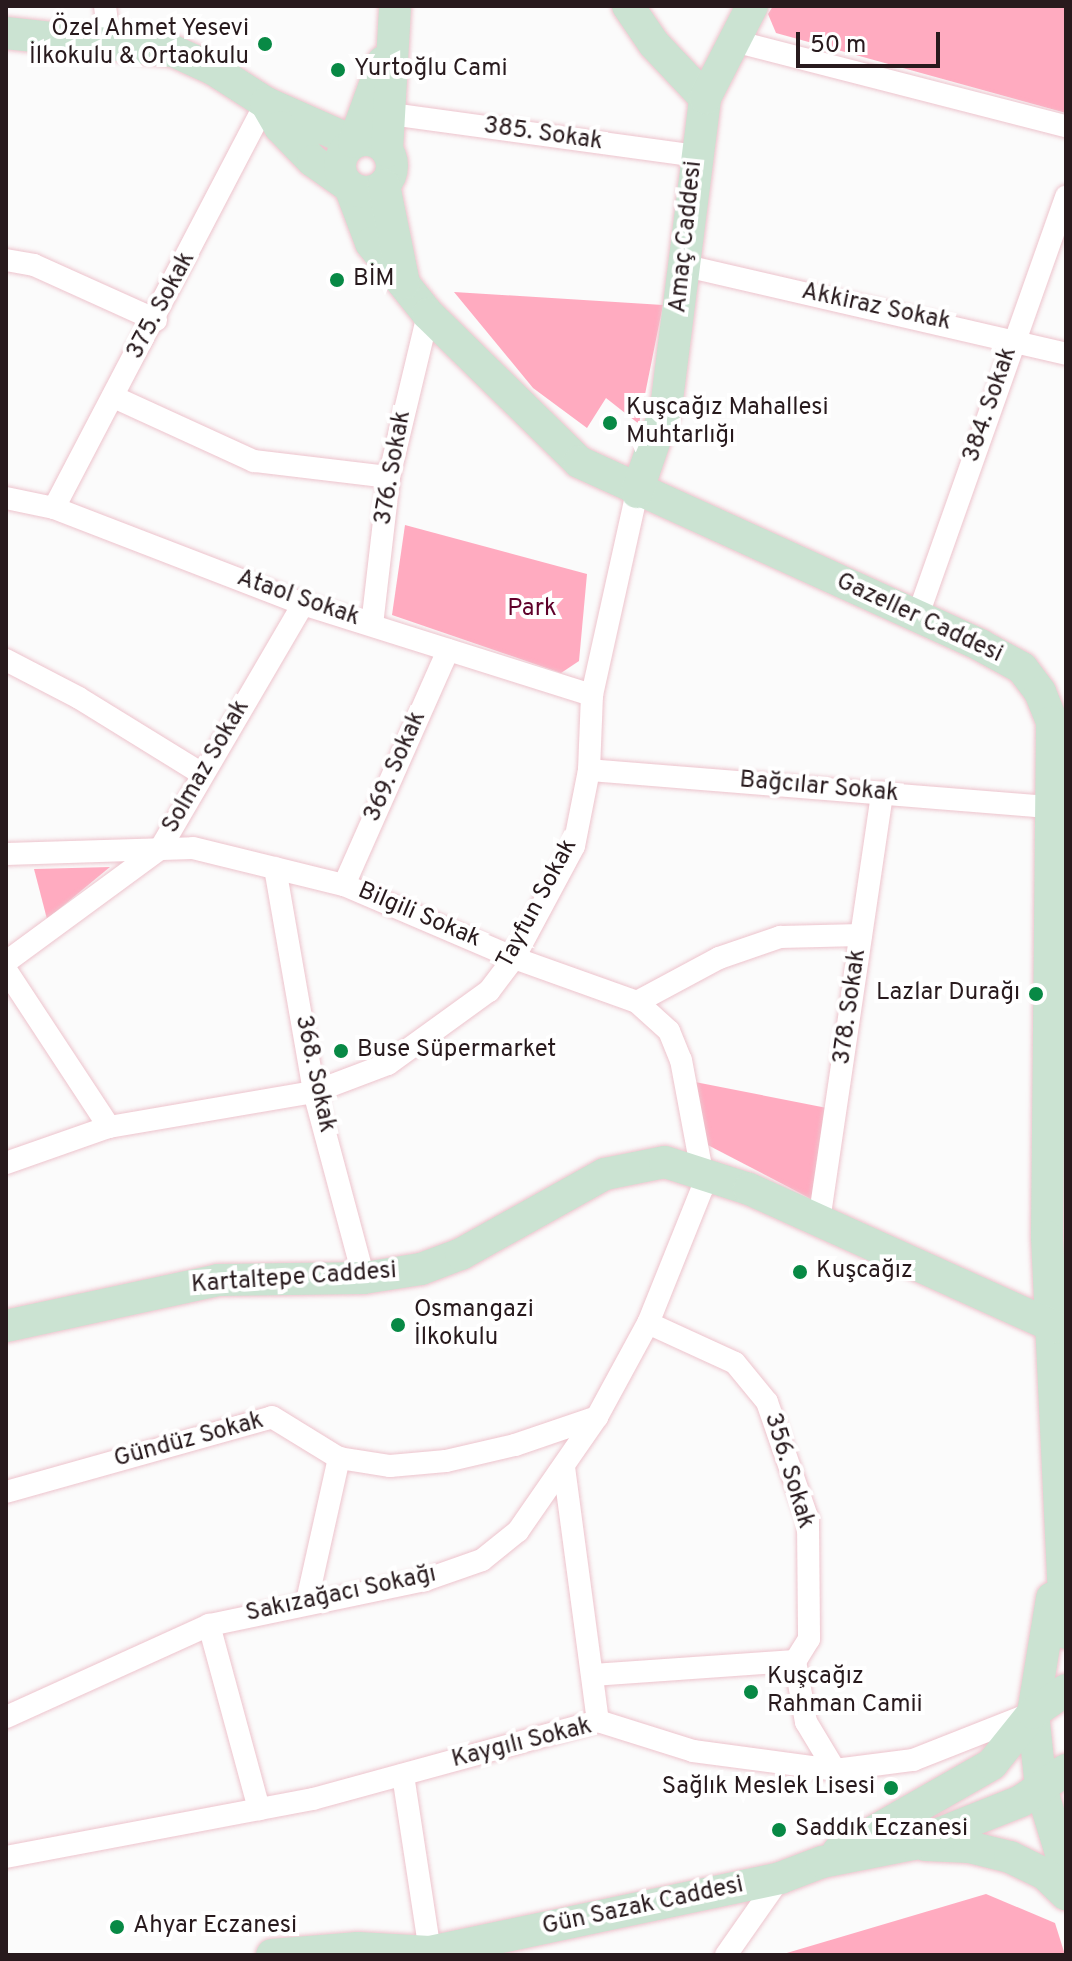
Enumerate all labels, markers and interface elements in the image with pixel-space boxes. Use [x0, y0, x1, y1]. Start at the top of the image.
place label: Özel Ahmet Yesevi İlkokulu & Ortaokulu [29, 16, 249, 72]
scale bar [800, 16, 944, 66]
text: 50 m [810, 31, 866, 61]
marker: Özel Ahmet Yesevi İlkokulu & Ortaokulu [256, 35, 274, 53]
place label: Yurtoğlu Cami [354, 56, 508, 84]
marker: Yurtoğlu Cami [329, 61, 347, 79]
street label: 385. Sokak [482, 112, 604, 158]
street label: Amaç Caddesi [665, 159, 709, 315]
street label: 375. Sokak [122, 247, 202, 365]
place label: BİM [353, 266, 395, 294]
marker: BİM [328, 271, 346, 289]
street label: Akkiraz Sokak [799, 278, 953, 338]
street label: 384. Sokak [958, 344, 1024, 466]
place label: Kuşcağız Mahallesi Muhtarlığı [626, 395, 829, 451]
street label: 376. Sokak [370, 409, 418, 527]
marker: Kuşcağız Mahallesi Muhtarlığı [601, 414, 619, 432]
street label: Ataol Sokak [233, 565, 363, 633]
street label: Gazeller Caddesi [831, 568, 1007, 670]
park label: Park [507, 596, 557, 624]
street label: Solmaz Sokak [157, 695, 257, 839]
street label: 369. Sokak [359, 707, 433, 827]
street label: Bağcılar Sokak [738, 767, 900, 809]
street label: Tayfun Sokak [492, 834, 584, 974]
street label: Bilgili Sokak [353, 877, 485, 955]
street label: 378. Sokak [829, 947, 873, 1067]
place label: Lazlar Durağı [876, 980, 1020, 1008]
marker: Lazlar Durağı [1027, 985, 1045, 1003]
street label: 368. Sokak [288, 1013, 340, 1135]
place label: Buse Süpermarket [357, 1037, 556, 1065]
marker: Buse Süpermarket [332, 1042, 350, 1060]
street label: Kartaltepe Caddesi [190, 1257, 398, 1301]
place label: Kuşcağız [816, 1258, 913, 1286]
marker: Kuşcağız [791, 1263, 809, 1281]
place label: Osmangazi İlkokulu [414, 1297, 534, 1353]
marker: Osmangazi İlkokulu [389, 1316, 407, 1334]
street label: Gündüz Sokak [111, 1407, 267, 1475]
street label: 356. Sokak [757, 1410, 819, 1532]
street label: Sakızağacı Sokağı [243, 1561, 439, 1629]
place label: Kuşcağız Rahman Camii [767, 1664, 923, 1720]
marker: Kuşcağız Rahman Camii [742, 1683, 760, 1701]
street label: Kaygılı Sokak [449, 1713, 595, 1775]
place label: Sağlık Meslek Lisesi [662, 1774, 875, 1802]
marker: Sağlık Meslek Lisesi [882, 1779, 900, 1797]
place label: Saddık Eczanesi [795, 1816, 968, 1844]
marker: Saddık Eczanesi [770, 1821, 788, 1839]
street label: Gün Sazak Caddesi [540, 1872, 746, 1942]
place label: Ahyar Eczanesi [133, 1913, 297, 1941]
marker: Ahyar Eczanesi [108, 1918, 126, 1936]

